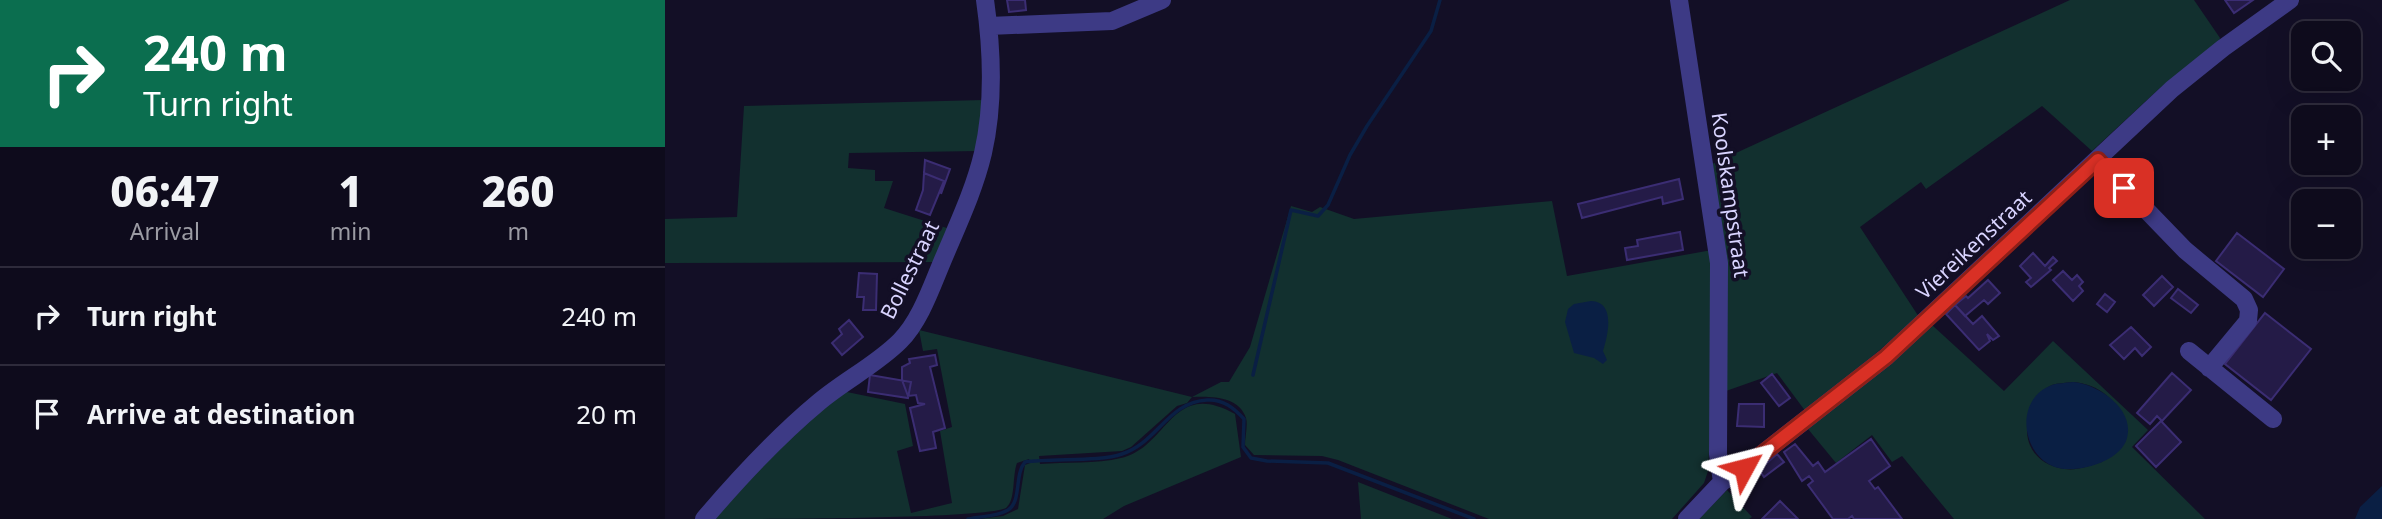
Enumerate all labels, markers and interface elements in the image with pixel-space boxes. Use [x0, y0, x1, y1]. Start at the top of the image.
text: 240 m [143, 19, 288, 85]
map controls [2291, 21, 2361, 259]
button: search [2291, 21, 2361, 91]
icon: right [28, 28, 119, 119]
text: Turn right [143, 82, 293, 125]
button: + [2291, 105, 2361, 175]
street label: Koolskampstraat [1706, 110, 1756, 280]
pin [2094, 158, 2154, 218]
text: 06:47 [110, 162, 219, 219]
text: 1 [338, 162, 363, 219]
text: 260 [482, 162, 555, 219]
icon: arrive [2105, 169, 2143, 207]
street label: Viereikenstraat [1909, 183, 2037, 305]
button: − [2291, 189, 2361, 259]
text: Arrival [130, 215, 200, 247]
text: min [330, 215, 371, 247]
text: m [507, 215, 529, 247]
street label: Bollestraat [873, 215, 945, 323]
icon: right [28, 297, 66, 335]
text: Turn right [87, 298, 217, 334]
text: 240 m [561, 298, 637, 334]
icon: arrive [28, 395, 66, 433]
text: Arrive at destination [87, 396, 356, 432]
text: 20 m [576, 396, 637, 432]
position arrow [1707, 431, 1781, 505]

